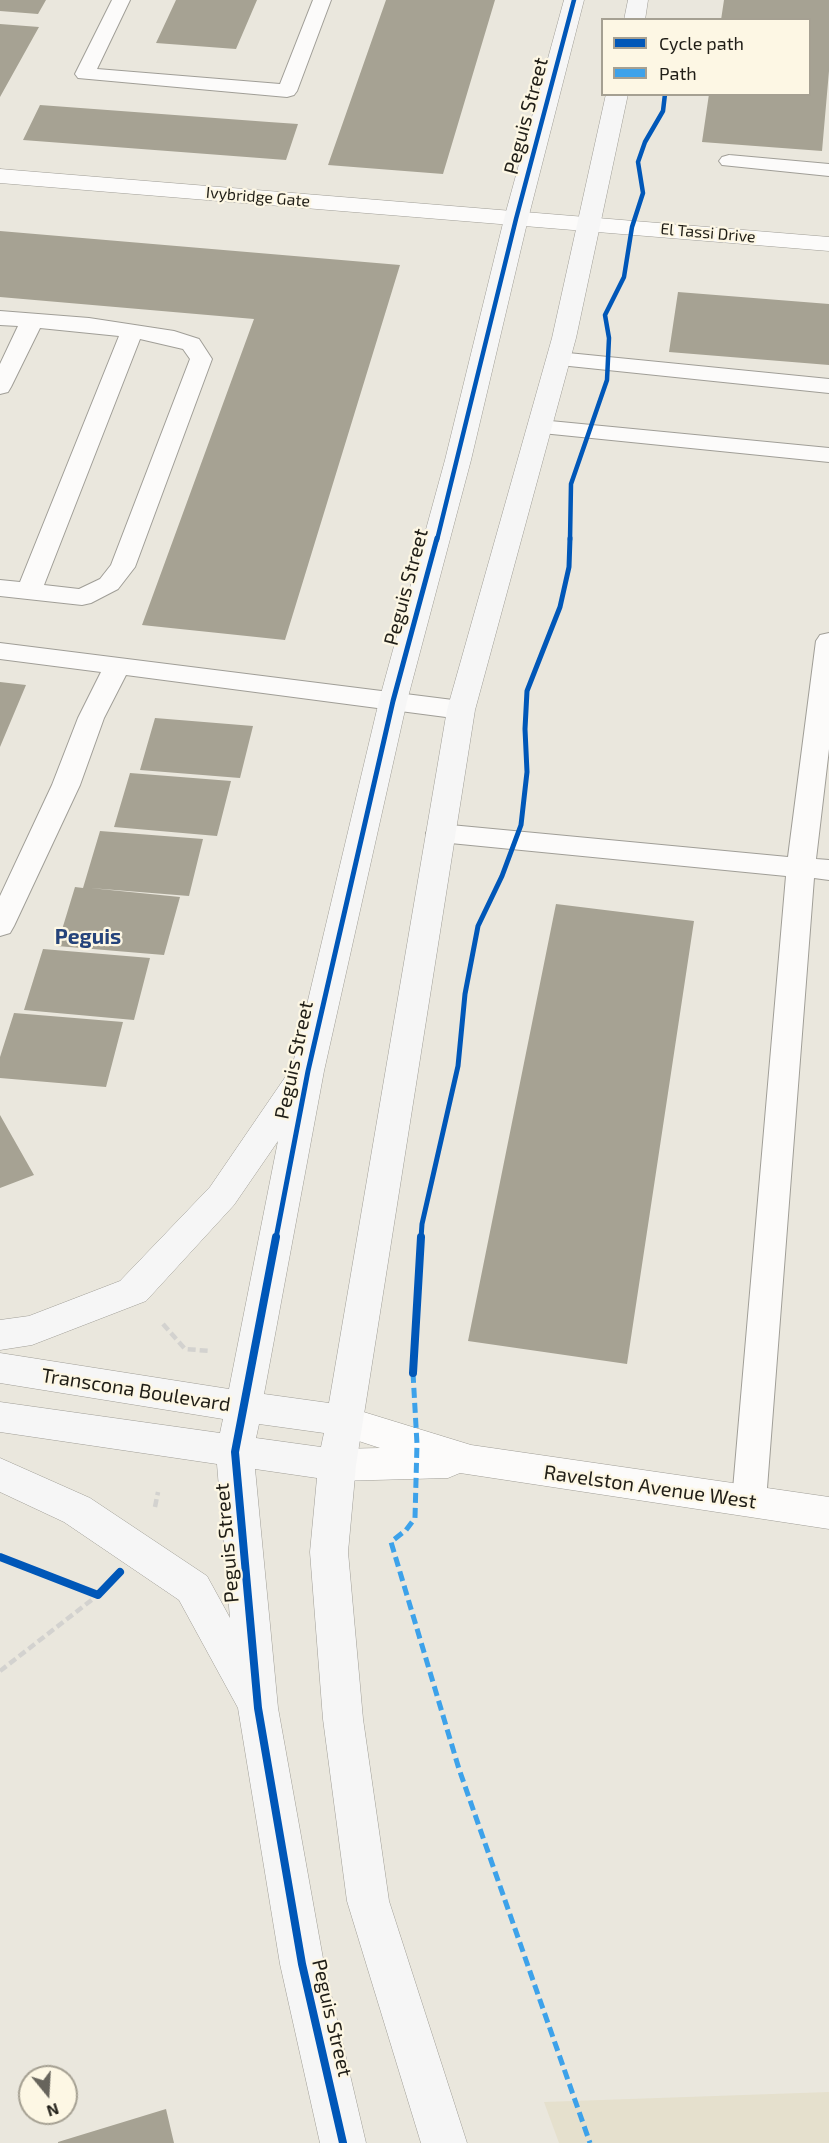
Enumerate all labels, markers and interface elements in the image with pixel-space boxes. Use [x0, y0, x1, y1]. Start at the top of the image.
legend [601, 18, 811, 96]
text: Cycle path [659, 32, 744, 54]
street label: Peguis Street [499, 55, 553, 177]
text: Path [659, 62, 697, 84]
street label: Ivybridge Gate [205, 183, 311, 211]
street label: El Tassi Drive [660, 219, 756, 247]
street label: Peguis Street [379, 526, 433, 648]
district label: Peguis [55, 924, 121, 950]
street label: Peguis Street [270, 999, 318, 1121]
street label: Transcona Boulevard [40, 1363, 232, 1417]
street label: Ravelston Avenue West [542, 1460, 758, 1514]
street label: Peguis Street [210, 1482, 244, 1604]
street label: Peguis Street [307, 1957, 357, 2079]
north arrow [18, 2065, 78, 2125]
text: N [45, 2100, 62, 2122]

